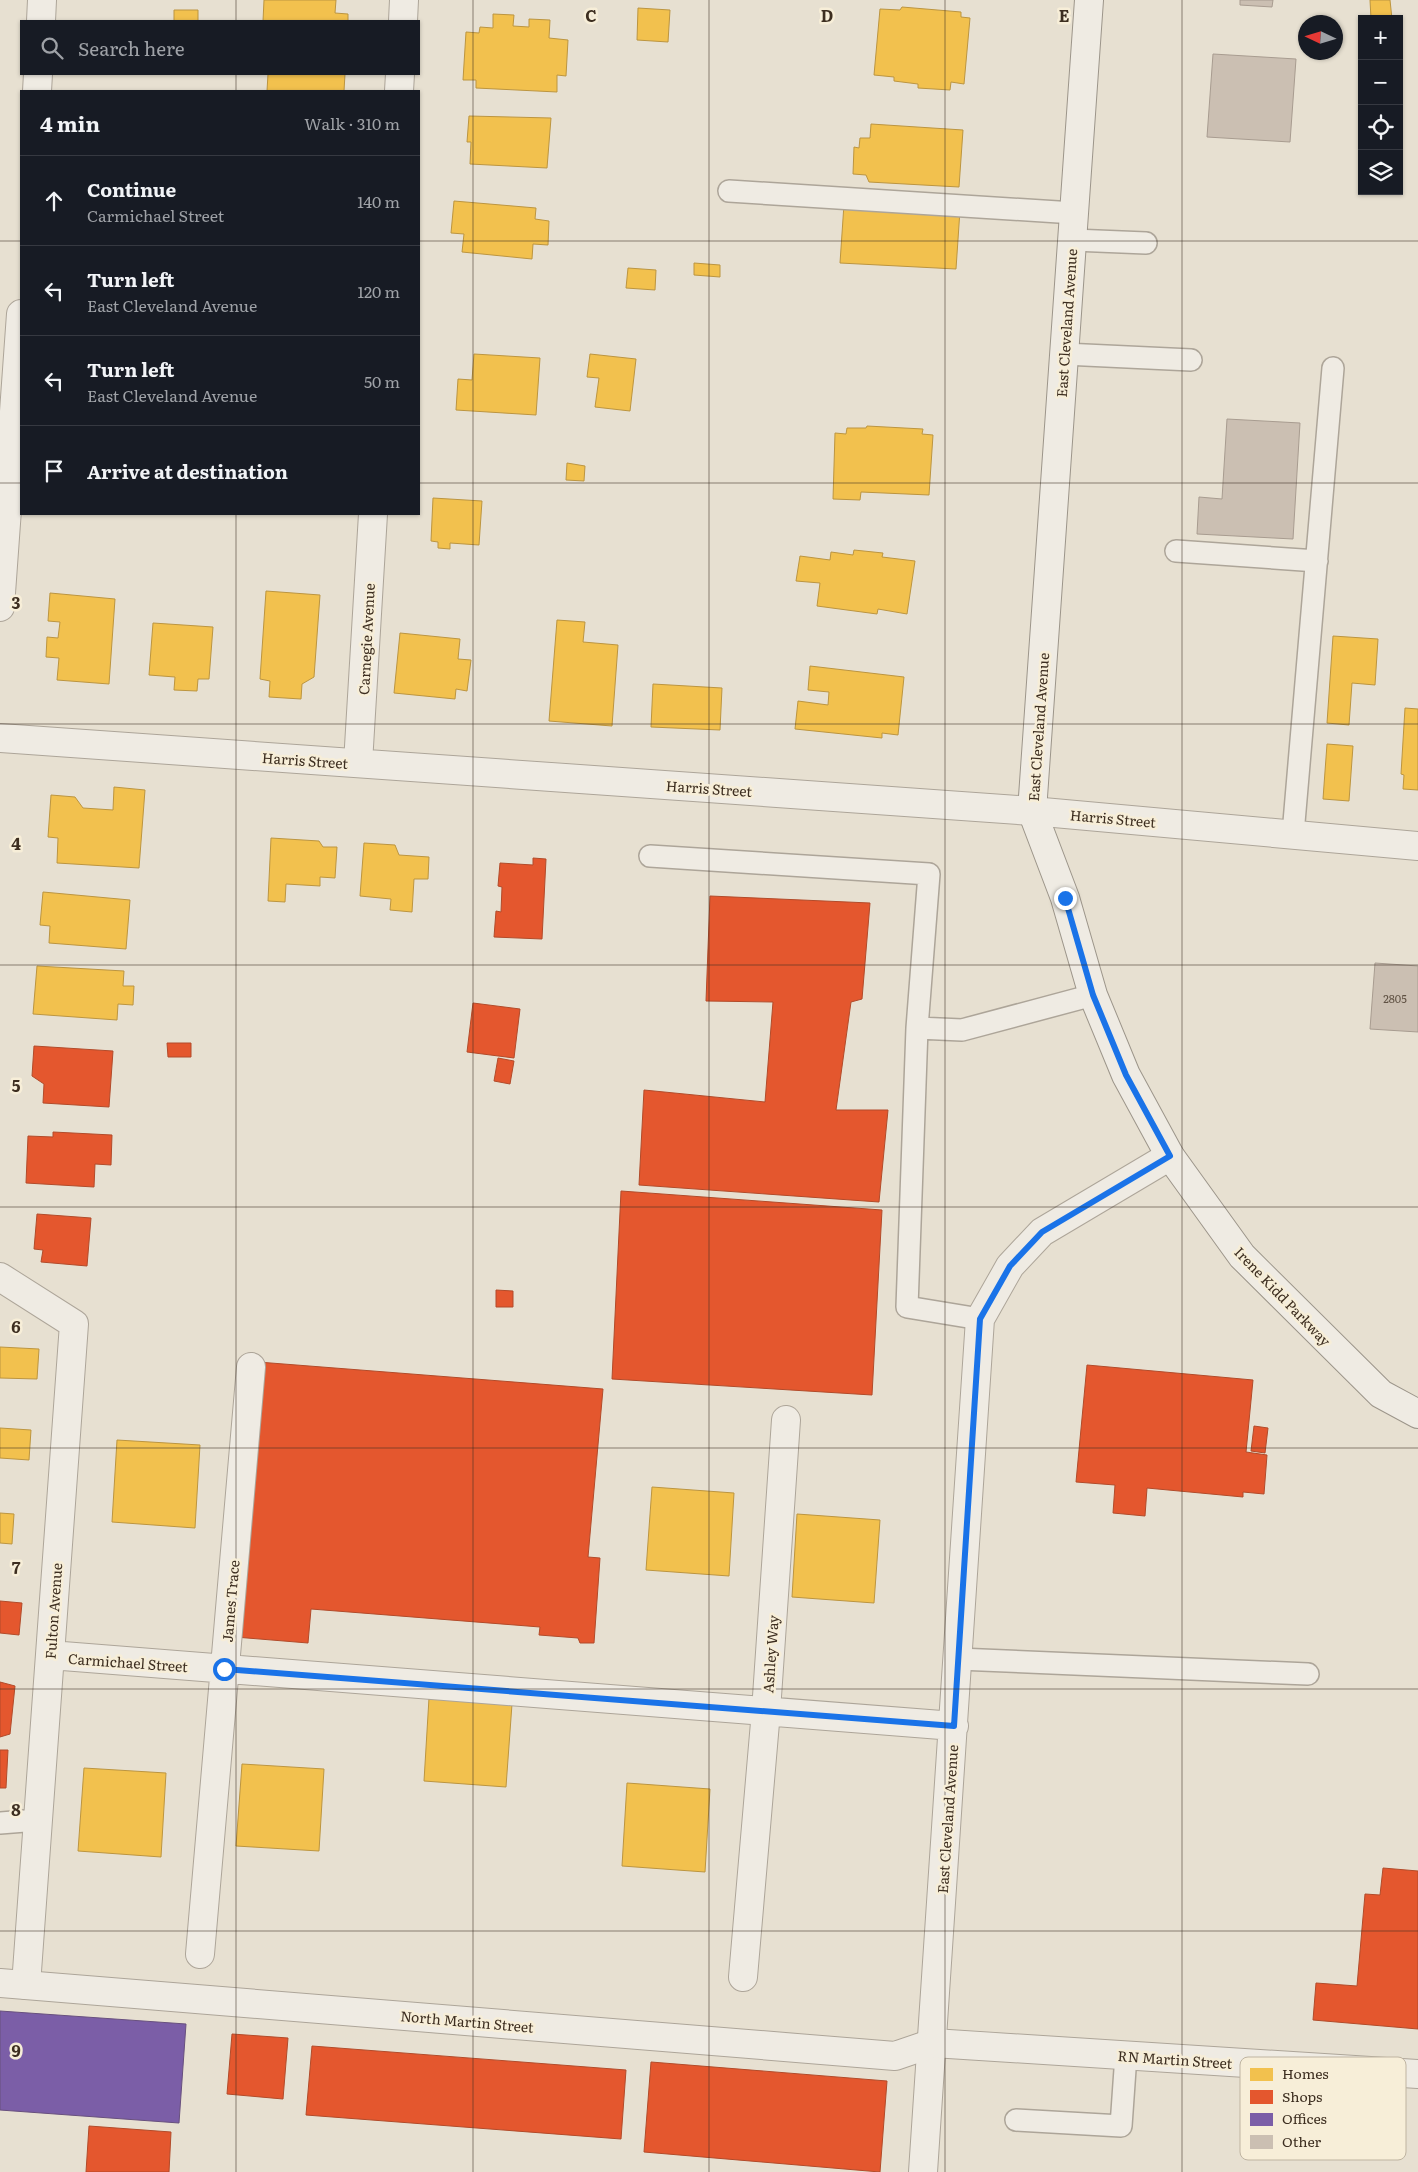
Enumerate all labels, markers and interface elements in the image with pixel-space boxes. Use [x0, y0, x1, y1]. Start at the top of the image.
text: C [585, 3, 597, 27]
text: D [821, 3, 833, 27]
text: E [1059, 3, 1070, 27]
north arrow [1298, 15, 1343, 60]
map controls [1358, 15, 1403, 195]
button: + [1358, 15, 1403, 60]
search box [20, 20, 420, 75]
icon: search [38, 34, 66, 62]
text: Search here [78, 34, 185, 62]
button: − [1358, 60, 1403, 105]
button: locate [1358, 105, 1403, 150]
text: 4 min [40, 107, 100, 138]
text: Walk · 310 m [304, 111, 400, 135]
button: layers [1358, 150, 1403, 195]
text: Continue [87, 175, 176, 203]
icon: ahead [40, 187, 68, 215]
text: 140 m [357, 189, 400, 213]
text: Carmichael Street [87, 203, 224, 227]
street label: East Cleveland Avenue [1051, 248, 1081, 398]
text: Turn left [87, 265, 174, 293]
icon: left [40, 277, 68, 305]
text: 120 m [357, 279, 400, 303]
text: East Cleveland Avenue [87, 293, 257, 317]
text: Turn left [87, 355, 174, 383]
icon: left [40, 367, 68, 395]
text: 50 m [364, 369, 400, 393]
text: East Cleveland Avenue [87, 383, 257, 407]
icon: arrive [40, 457, 68, 485]
text: Arrive at destination [87, 457, 288, 485]
street label: Carnegie Avenue [353, 583, 379, 695]
text: 3 [12, 590, 21, 614]
street label: East Cleveland Avenue [1023, 652, 1053, 802]
street label: Harris Street [261, 747, 349, 773]
street label: Harris Street [665, 775, 753, 801]
street label: Harris Street [1069, 804, 1157, 832]
text: 4 [11, 831, 21, 855]
route end [1054, 887, 1077, 910]
house number: 2805 [1383, 990, 1407, 1006]
text: 5 [12, 1073, 21, 1097]
street label: Irene Kidd Parkway [1230, 1242, 1336, 1351]
text: 6 [11, 1314, 21, 1338]
text: 7 [12, 1555, 21, 1579]
street label: James Trace [216, 1559, 244, 1643]
street label: Fulton Avenue [40, 1562, 66, 1660]
street label: Ashley Way [757, 1613, 783, 1694]
street label: Carmichael Street [67, 1648, 189, 1676]
route start [213, 1658, 236, 1681]
street label: East Cleveland Avenue [932, 1744, 962, 1894]
text: 8 [11, 1797, 21, 1821]
street label: North Martin Street [400, 2005, 535, 2037]
text: 9 [11, 2038, 21, 2062]
street label: RN Martin Street [1117, 2045, 1233, 2073]
legend [1240, 2057, 1406, 2160]
text: Homes [1282, 2063, 1329, 2083]
text: Shops [1282, 2086, 1322, 2106]
text: Offices [1282, 2108, 1327, 2128]
text: Other [1282, 2131, 1322, 2151]

